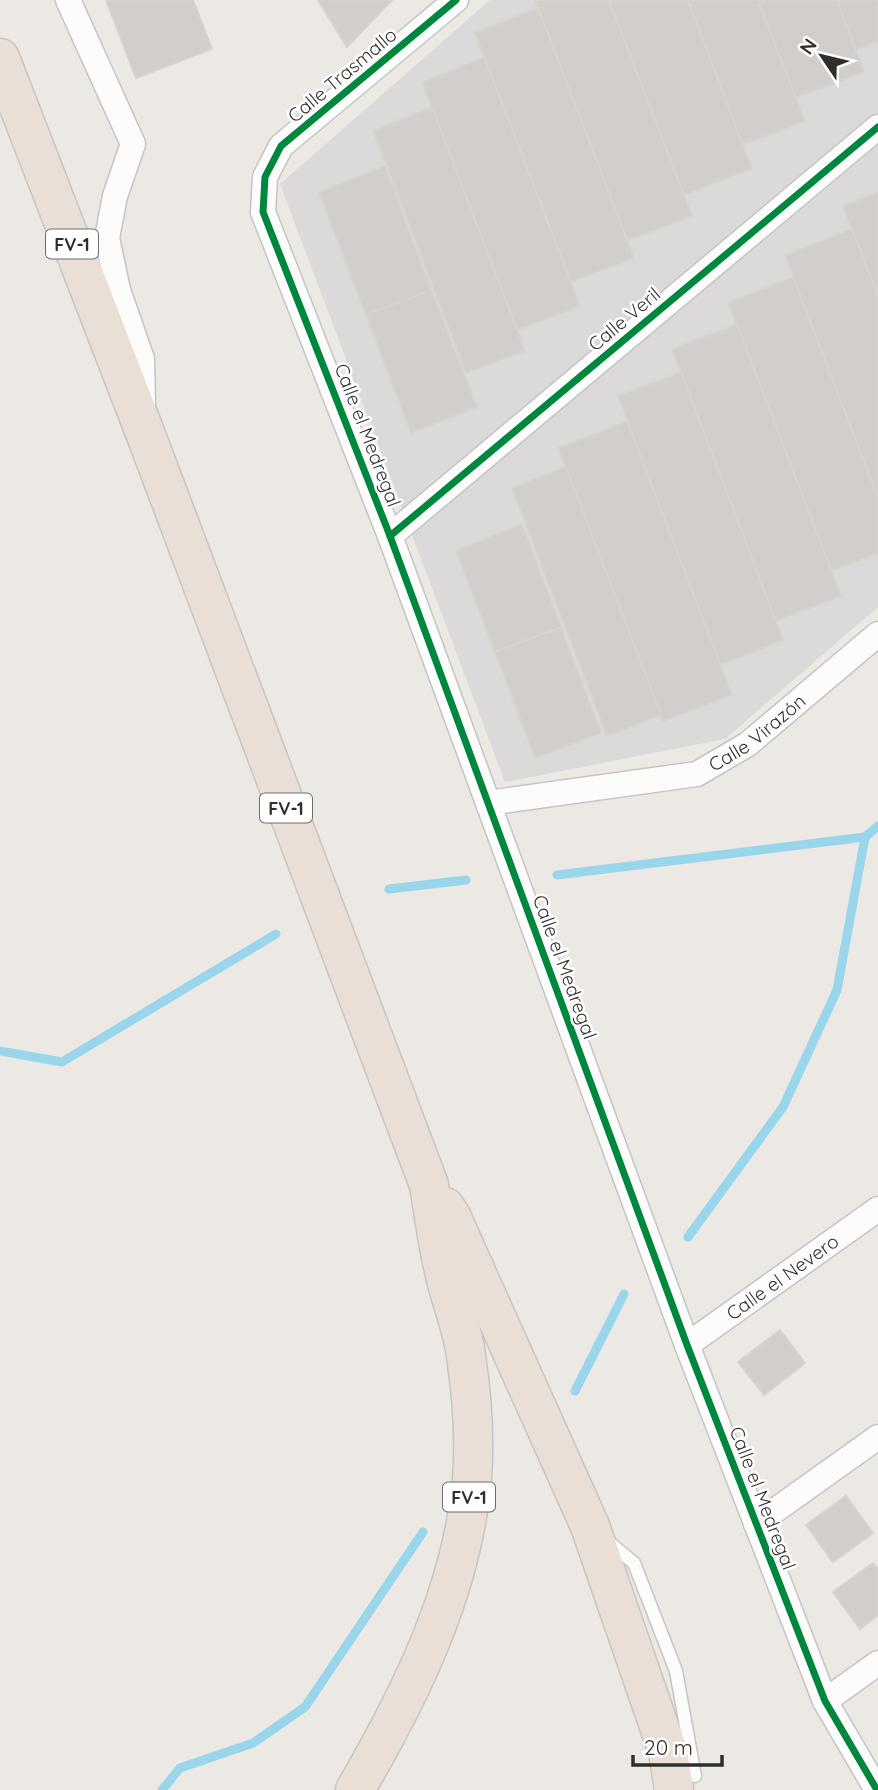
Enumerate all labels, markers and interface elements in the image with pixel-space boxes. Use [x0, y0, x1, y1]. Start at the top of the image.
north arrow [787, 21, 857, 91]
street label: Calle Trasmallo [283, 22, 401, 128]
text: N [794, 34, 822, 59]
road number: FV-1 [46, 230, 98, 258]
street label: Calle Veril [583, 282, 665, 356]
street label: Calle el Medregal [330, 360, 406, 510]
street label: Calle Virazón [704, 689, 810, 777]
road number: FV-1 [260, 794, 312, 822]
street label: Calle el Medregal [528, 892, 602, 1042]
street label: Calle el Nevero [721, 1229, 843, 1325]
street label: Calle el Medregal [725, 1423, 801, 1573]
road number: FV-1 [443, 1482, 495, 1512]
scale bar [633, 1724, 722, 1768]
text: 20 m [644, 1734, 693, 1760]

